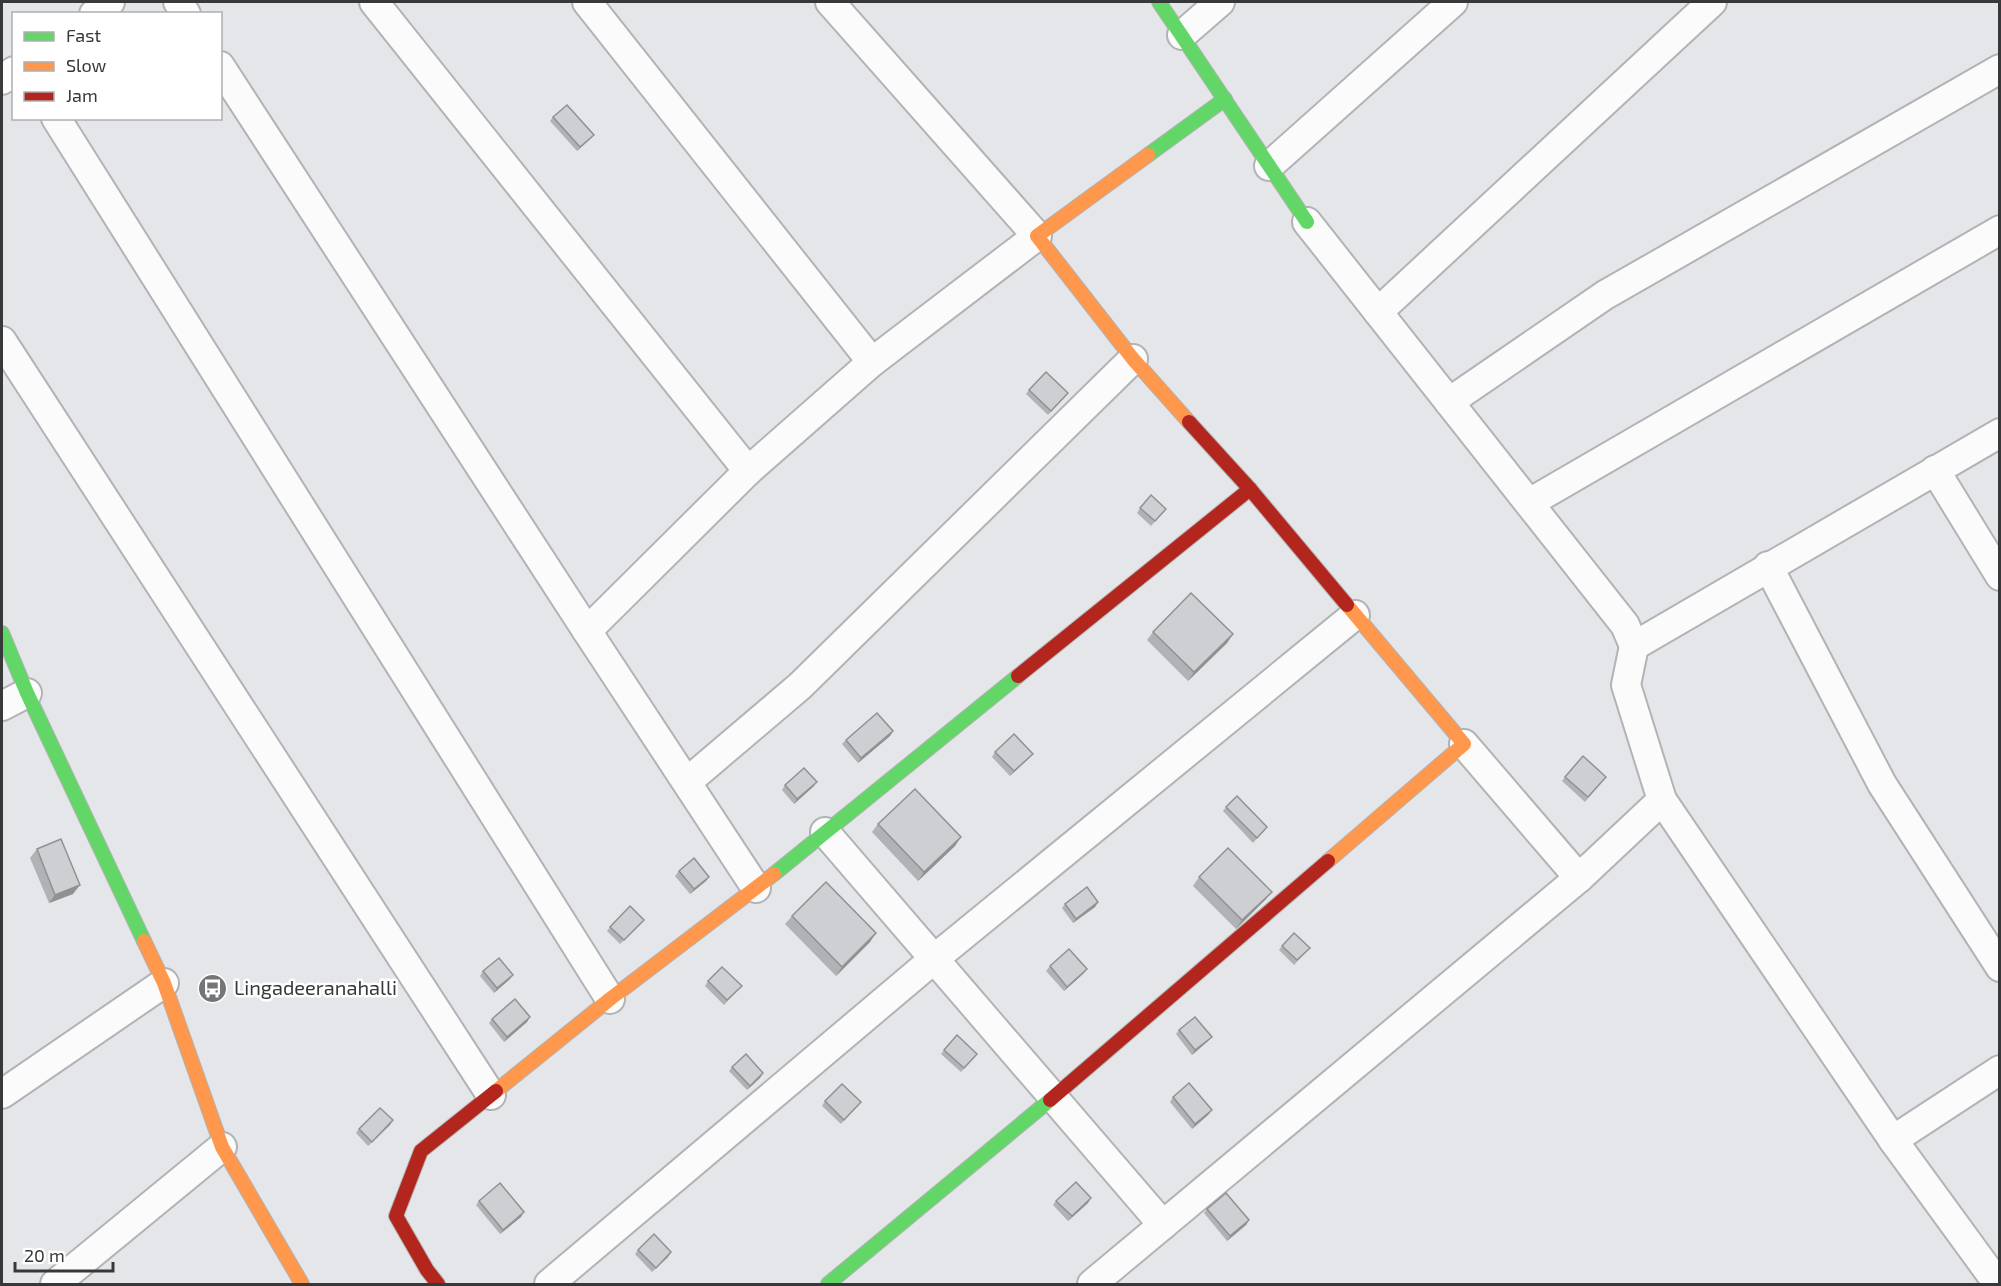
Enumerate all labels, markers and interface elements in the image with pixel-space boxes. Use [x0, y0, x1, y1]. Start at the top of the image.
legend [12, 12, 222, 120]
text: Fast [66, 24, 101, 46]
text: Slow [66, 54, 107, 76]
text: Jam [66, 84, 98, 106]
bus stop icon: Lingadeeranahalli [197, 972, 229, 1004]
place label: Lingadeeranahalli [234, 975, 397, 999]
scale bar [15, 1235, 112, 1273]
text: 20 m [24, 1244, 65, 1266]

